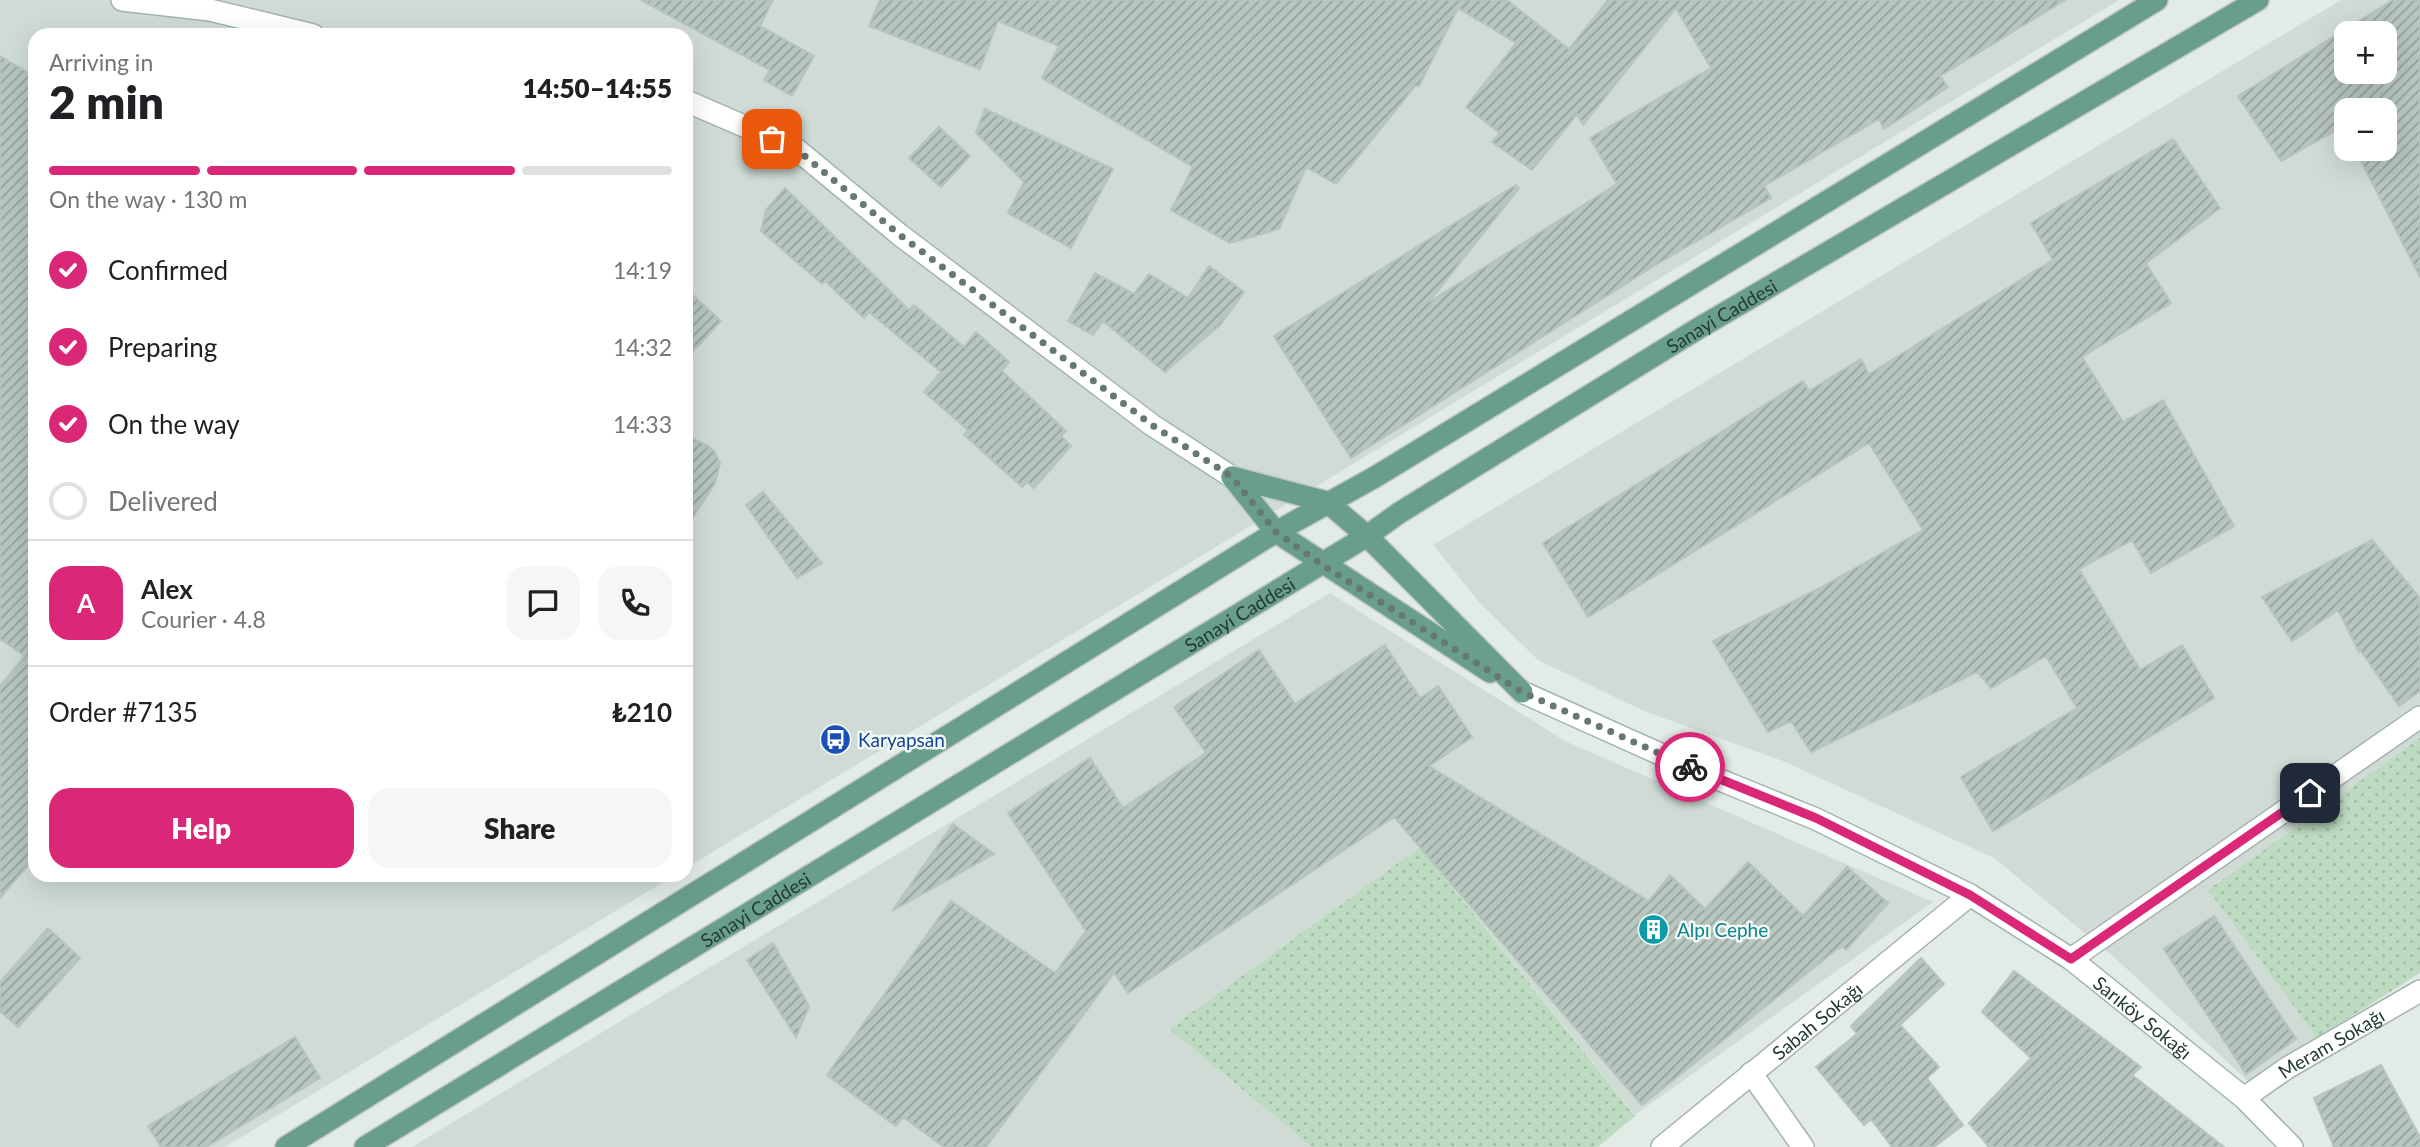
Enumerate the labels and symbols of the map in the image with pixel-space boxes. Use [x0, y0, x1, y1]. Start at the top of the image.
pin [742, 109, 802, 169]
street label: Sanayi Caddesi [1662, 274, 1781, 357]
street label: Sanayi Caddesi [1180, 572, 1299, 656]
bus stop icon: Karyapsan [818, 722, 852, 756]
place label: Karyapsan [858, 728, 945, 751]
courier [1655, 732, 1725, 802]
pin [2280, 763, 2340, 823]
street label: Sanayi Caddesi [696, 867, 815, 951]
building icon: Alpı Cephe [1637, 912, 1671, 946]
place label: Alpı Cephe [1677, 918, 1768, 941]
street label: Sarıköy Sokağı [2089, 970, 2197, 1063]
street label: Sabah Sokağı [1767, 977, 1867, 1064]
street label: Meram Sokağı [2273, 1003, 2388, 1082]

